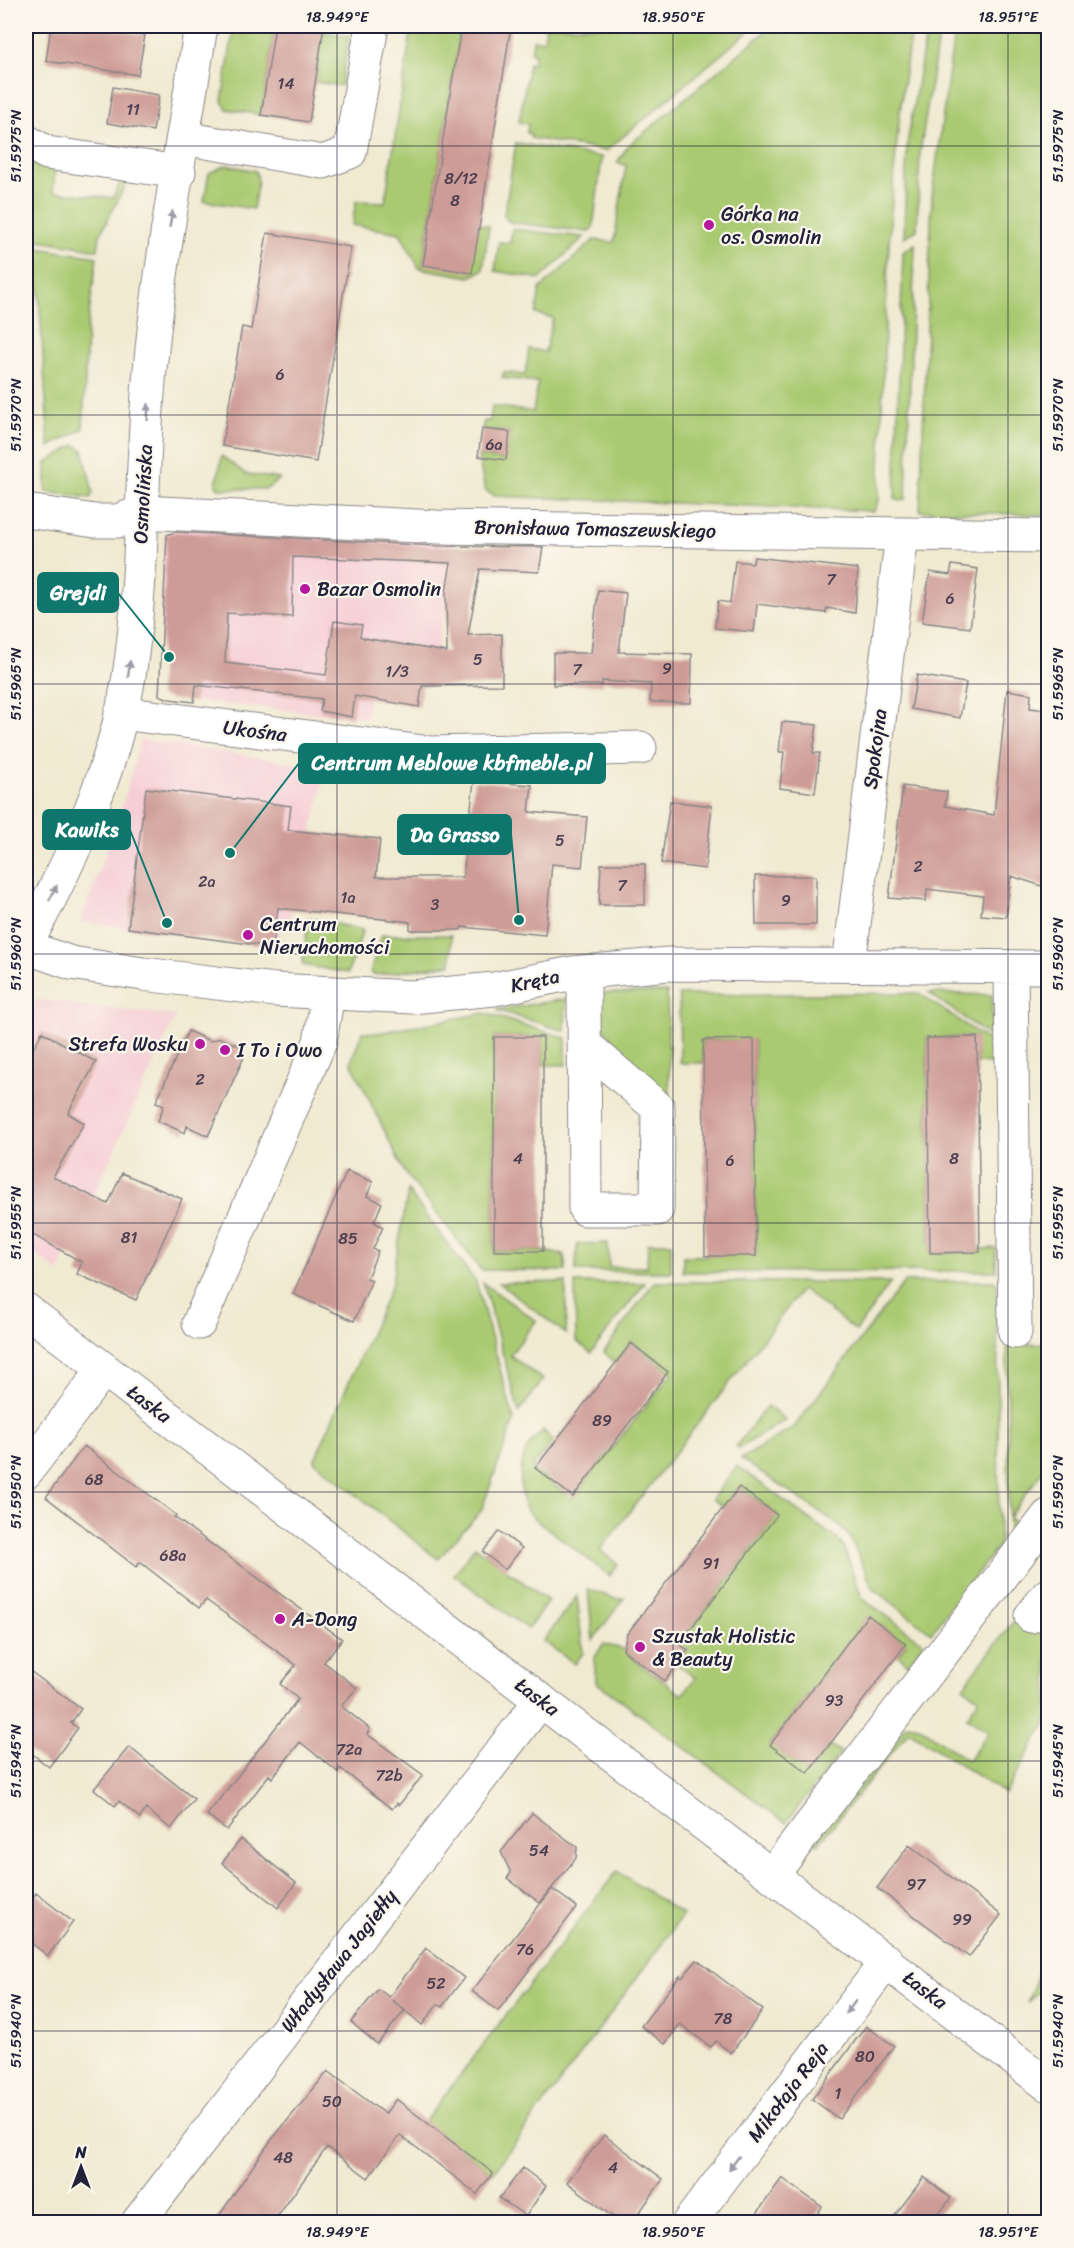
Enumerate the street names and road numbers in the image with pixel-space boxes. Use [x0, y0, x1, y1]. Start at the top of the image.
street label: Osmolińska [123, 443, 163, 545]
street label: Bronisława Tomaszewskiego [474, 509, 716, 549]
street label: Spokojna [853, 707, 897, 791]
street label: Ukośna [221, 710, 290, 752]
street label: Kręta [507, 959, 563, 1003]
street label: Łaska [119, 1375, 180, 1433]
street label: Łaska [507, 1668, 568, 1726]
street label: Władysława Jagiełły [271, 1881, 407, 2041]
street label: Łaska [895, 1961, 956, 2019]
street label: Mikołaja Reja [738, 2034, 838, 2150]

